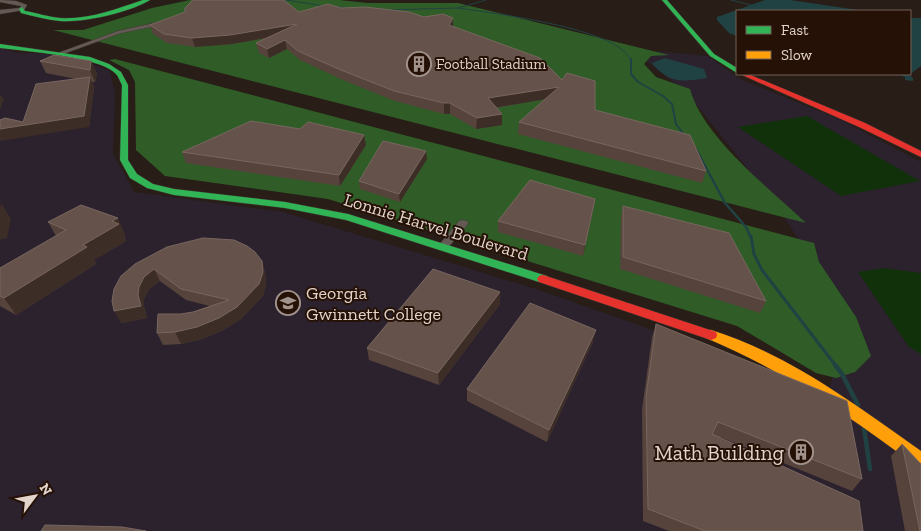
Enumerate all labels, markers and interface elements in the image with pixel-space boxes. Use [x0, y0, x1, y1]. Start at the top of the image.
legend [736, 10, 911, 75]
text: Fast [781, 21, 809, 39]
text: Slow [781, 46, 813, 64]
building icon: Football Stadium [406, 51, 432, 77]
place label: Football Stadium [436, 55, 546, 73]
street label: Lonnie Harvel Boulevard [341, 188, 531, 266]
place label: Georgia Gwinnett College [306, 282, 441, 325]
school or university icon: Georgia Gwinnett College [275, 290, 301, 316]
building icon: Math Building [788, 439, 814, 465]
place label: Math Building [655, 440, 784, 465]
north arrow [10, 471, 60, 521]
text: N [36, 480, 56, 499]

